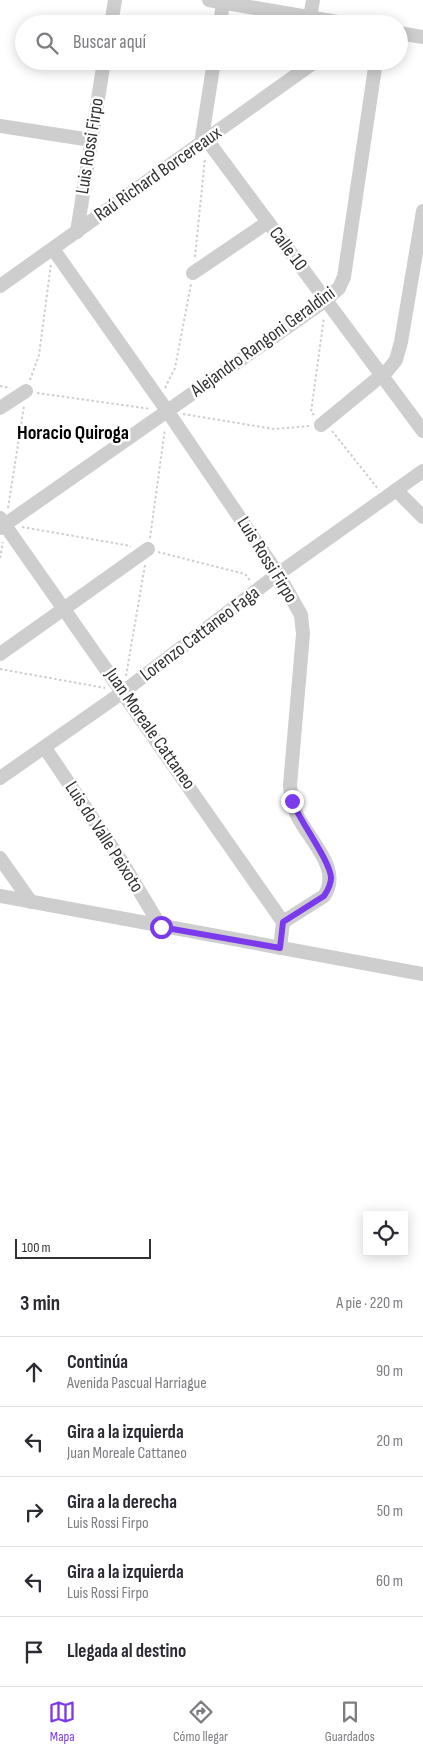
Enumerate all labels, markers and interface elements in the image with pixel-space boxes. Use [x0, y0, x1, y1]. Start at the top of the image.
search box [15, 15, 408, 70]
icon: search [33, 29, 61, 57]
text: Buscar aquí [73, 31, 146, 54]
street label: Luis Rossi Firpo [71, 96, 109, 196]
street label: Raú Richard Borcereaux [90, 122, 226, 226]
street label: Calle 10 [264, 222, 312, 276]
street label: Alejandro Rangoni Geraldini [186, 282, 340, 403]
district label: Horacio Quiroga [17, 421, 129, 445]
street label: Luis Rossi Firpo [232, 513, 302, 607]
street label: Lorenzo Cattaneo Faga [136, 582, 264, 686]
street label: Juan Moreale Cattaneo [99, 663, 200, 794]
street label: Luis do Valle Peixoto [60, 777, 148, 897]
route end [281, 790, 304, 813]
route start [150, 916, 173, 939]
map controls [363, 1211, 408, 1256]
button: locate [363, 1211, 408, 1256]
scale bar [15, 1236, 151, 1259]
text: 100 m [22, 1239, 51, 1256]
text: 3 min [20, 1291, 60, 1316]
text: A pie · 220 m [336, 1294, 403, 1313]
text: Continúa [67, 1351, 128, 1374]
icon: ahead [20, 1358, 48, 1386]
text: 90 m [376, 1362, 403, 1381]
text: Avenida Pascual Harriague [67, 1374, 207, 1393]
text: Gira a la izquierda [67, 1421, 184, 1444]
icon: left [20, 1428, 48, 1456]
text: 20 m [376, 1432, 403, 1451]
text: Juan Moreale Cattaneo [67, 1444, 187, 1463]
text: Gira a la derecha [67, 1491, 177, 1514]
icon: right [20, 1498, 48, 1526]
text: 50 m [377, 1502, 403, 1521]
text: Luis Rossi Firpo [67, 1514, 149, 1533]
text: Gira a la izquierda [67, 1561, 184, 1584]
icon: left [20, 1568, 48, 1596]
text: 60 m [376, 1572, 403, 1591]
text: Luis Rossi Firpo [67, 1584, 149, 1603]
icon: arrive [20, 1638, 48, 1666]
text: Llegada al destino [67, 1640, 186, 1663]
tab: Mapa [48, 1698, 76, 1745]
tab: Cómo llegar [173, 1698, 228, 1745]
tab: Guardados [325, 1698, 375, 1745]

